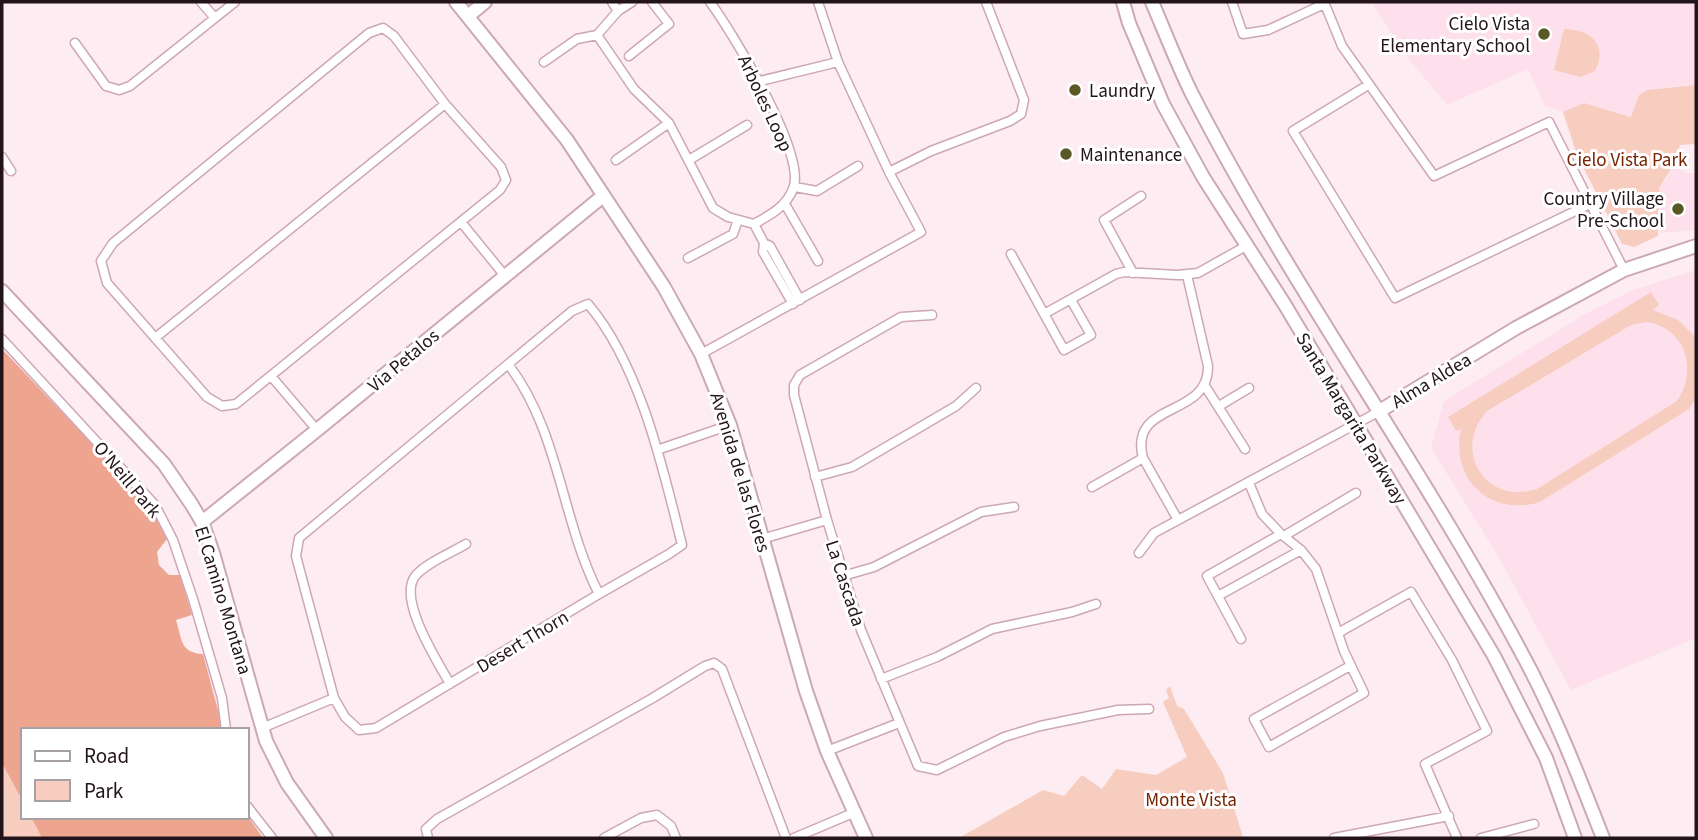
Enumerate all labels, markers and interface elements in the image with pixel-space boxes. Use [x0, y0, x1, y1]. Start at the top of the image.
place label: Cielo Vista Elementary School [1380, 11, 1530, 60]
marker: Cielo Vista Elementary School [1536, 26, 1552, 42]
street label: Arboles Loop [730, 51, 799, 156]
place label: Laundry [1089, 78, 1155, 105]
marker: Laundry [1067, 82, 1083, 98]
place label: Maintenance [1080, 142, 1182, 169]
marker: Maintenance [1058, 146, 1074, 162]
park label: Cielo Vista Park [1567, 147, 1688, 174]
place label: Country Village Pre-School [1543, 186, 1664, 235]
marker: Country Village Pre-School [1670, 201, 1686, 217]
street label: Via Petalos [362, 323, 446, 399]
street label: Santa Margarita Parkway [1289, 328, 1413, 510]
street label: Alma Aldea [1387, 347, 1477, 416]
street label: Avenida de las Flores [702, 389, 777, 556]
street label: O'Neill Park [87, 436, 167, 525]
street label: El Camino Montana [187, 523, 258, 678]
street label: La Cascada [818, 537, 871, 630]
street label: Desert Thorn [472, 604, 574, 680]
legend [21, 728, 248, 819]
text: Road [84, 741, 129, 771]
text: Park [84, 776, 124, 806]
park label: Monte Vista [1145, 787, 1237, 814]

